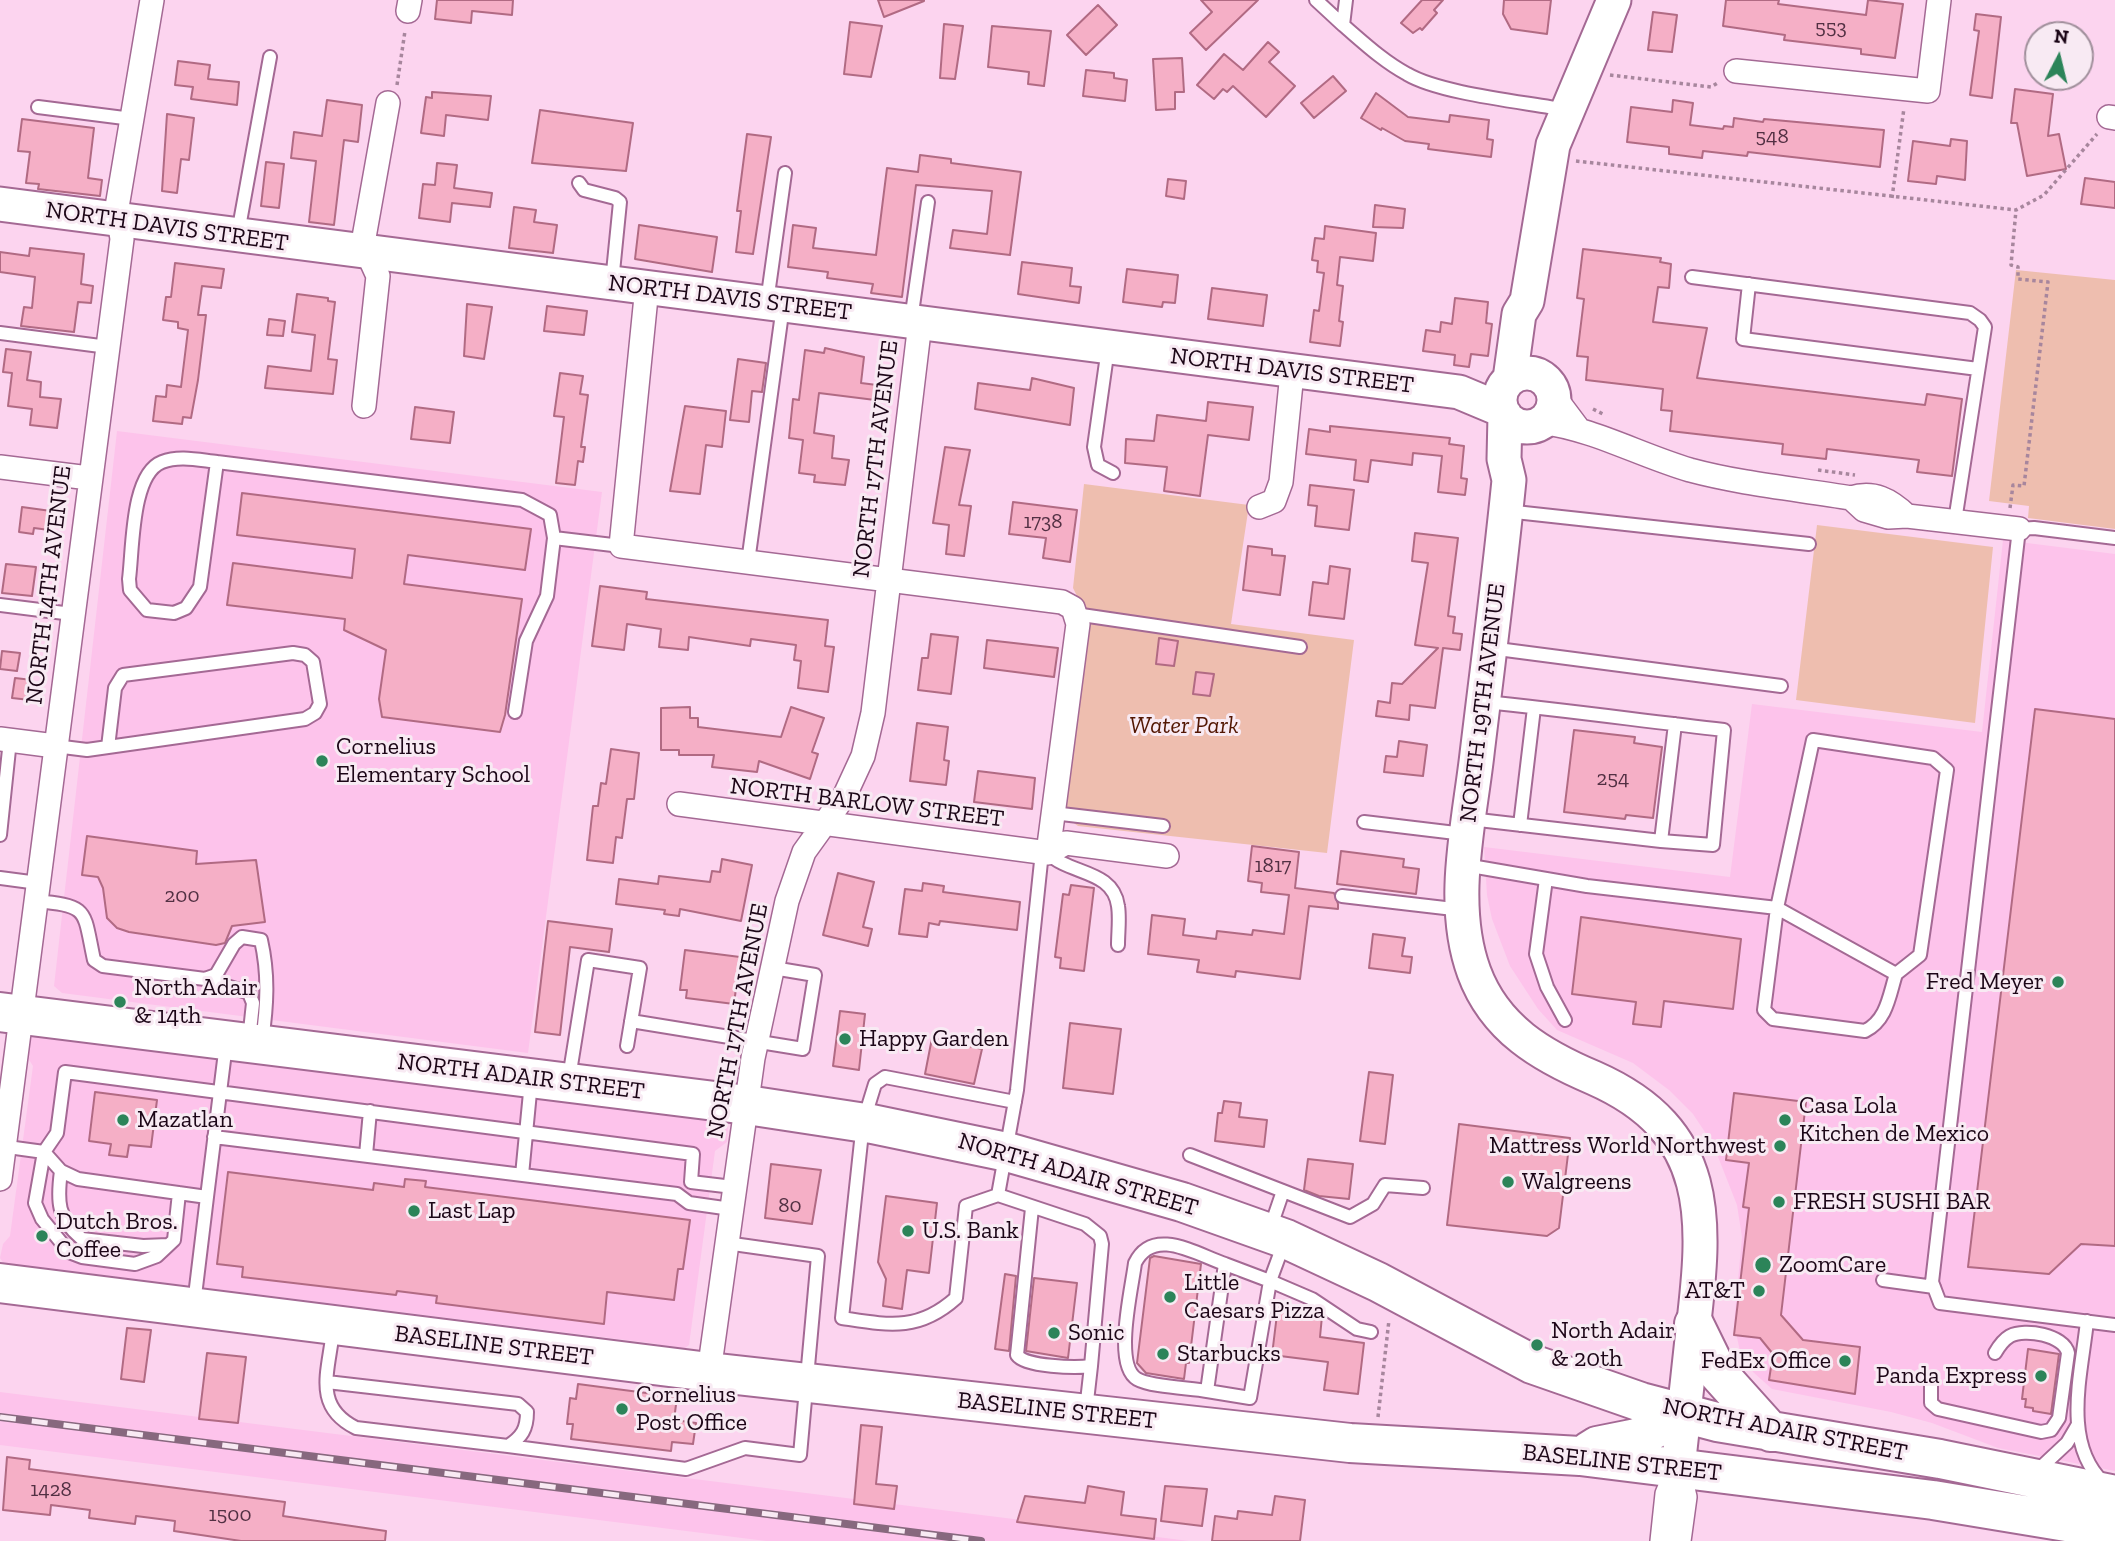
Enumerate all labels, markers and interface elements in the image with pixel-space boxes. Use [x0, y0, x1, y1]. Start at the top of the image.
house number: 553 [1815, 15, 1847, 41]
north arrow [2024, 21, 2094, 91]
text: N [2053, 24, 2070, 49]
house number: 548 [1755, 124, 1789, 150]
street label: NORTH DAVIS STREET [44, 196, 290, 258]
street label: NORTH DAVIS STREET [607, 269, 853, 327]
street label: NORTH 17TH AVENUE [847, 339, 905, 579]
street label: NORTH DAVIS STREET [1169, 342, 1415, 400]
street label: NORTH 14TH AVENUE [20, 464, 78, 706]
house number: 1738 [1023, 509, 1063, 535]
street label: NORTH 19TH AVENUE [1454, 582, 1512, 824]
park label: Water Park [1129, 712, 1239, 740]
place label: Cornelius Elementary School [336, 733, 530, 789]
marker: Cornelius Elementary School [314, 753, 330, 769]
house number: 254 [1597, 766, 1629, 792]
street label: NORTH BARLOW STREET [728, 772, 1006, 834]
house number: 1817 [1254, 853, 1292, 879]
house number: 200 [164, 883, 200, 909]
street label: NORTH 17TH AVENUE [701, 901, 775, 1141]
place label: Fred Meyer [1926, 968, 2044, 996]
place label: North Adair & 14th [134, 974, 258, 1030]
marker: Fred Meyer [2050, 974, 2066, 990]
marker: North Adair & 14th [112, 994, 128, 1010]
place label: Happy Garden [859, 1025, 1009, 1053]
marker: Happy Garden [837, 1031, 853, 1047]
street label: NORTH ADAIR STREET [396, 1048, 646, 1106]
place label: Casa Lola Kitchen de Mexico [1799, 1092, 1989, 1148]
place label: Mazatlan [137, 1106, 233, 1134]
marker: Mazatlan [115, 1112, 131, 1128]
marker: Casa Lola Kitchen de Mexico [1777, 1112, 1793, 1128]
street label: NORTH ADAIR STREET [955, 1127, 1201, 1223]
place label: Mattress World Northwest [1489, 1132, 1766, 1160]
marker: Mattress World Northwest [1772, 1138, 1788, 1154]
place label: Walgreens [1522, 1168, 1631, 1196]
marker: Walgreens [1500, 1174, 1516, 1190]
place label: FRESH SUSHI BAR [1793, 1188, 1990, 1216]
house number: 80 [778, 1193, 802, 1219]
marker: FRESH SUSHI BAR [1771, 1194, 1787, 1210]
place label: Last Lap [428, 1197, 515, 1225]
marker: Last Lap [406, 1203, 422, 1219]
place label: Dutch Bros. Coffee [56, 1208, 178, 1264]
place label: U.S. Bank [922, 1217, 1019, 1245]
marker: U.S. Bank [900, 1223, 916, 1239]
marker: Dutch Bros. Coffee [34, 1228, 50, 1244]
place label: ZoomCare [1779, 1251, 1886, 1279]
marker: ZoomCare [1753, 1255, 1773, 1275]
place label: Little Caesars Pizza [1184, 1269, 1325, 1325]
place label: AT&T [1685, 1277, 1745, 1305]
marker: AT&T [1751, 1283, 1767, 1299]
marker: Little Caesars Pizza [1162, 1289, 1178, 1305]
place label: North Adair & 20th [1551, 1317, 1675, 1373]
place label: Sonic [1068, 1319, 1125, 1347]
street label: BASELINE STREET [393, 1320, 595, 1372]
marker: Sonic [1046, 1325, 1062, 1341]
marker: North Adair & 20th [1529, 1337, 1545, 1353]
place label: Starbucks [1177, 1340, 1281, 1368]
marker: Starbucks [1155, 1346, 1171, 1362]
place label: FedEx Office [1701, 1347, 1831, 1375]
marker: FedEx Office [1837, 1353, 1853, 1369]
place label: Panda Express [1876, 1362, 2027, 1390]
marker: Panda Express [2033, 1368, 2049, 1384]
place label: Cornelius Post Office [636, 1381, 747, 1437]
street label: BASELINE STREET [956, 1386, 1158, 1436]
street label: NORTH ADAIR STREET [1660, 1392, 1910, 1468]
marker: Cornelius Post Office [614, 1401, 630, 1417]
street label: BASELINE STREET [1521, 1438, 1723, 1488]
house number: 1428 [30, 1477, 72, 1503]
house number: 1500 [208, 1502, 252, 1528]

